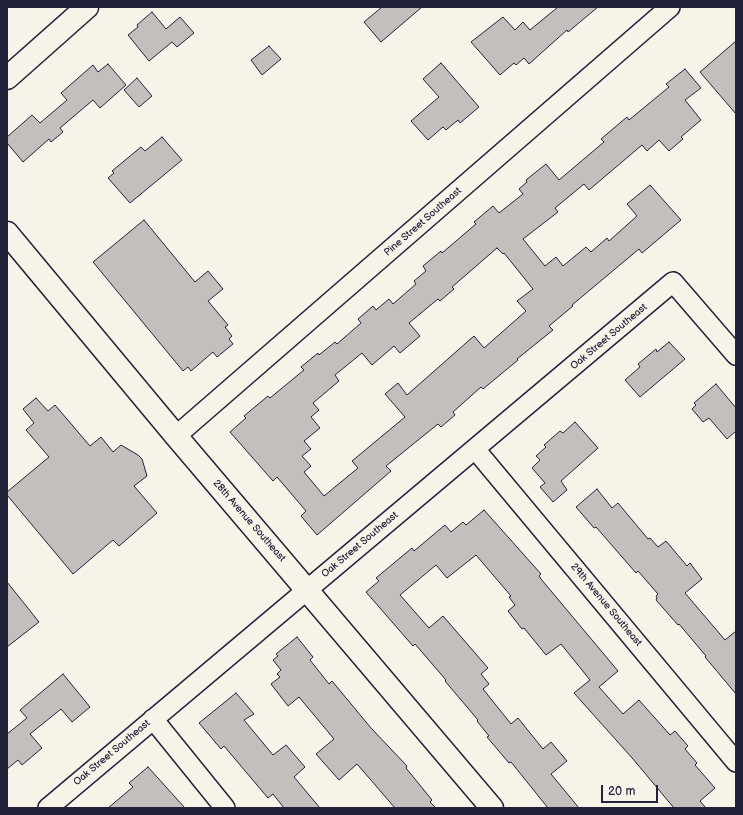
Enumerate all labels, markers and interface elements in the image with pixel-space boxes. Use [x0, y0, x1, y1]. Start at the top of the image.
street label: Pine Street Southeast [382, 185, 464, 259]
street label: Oak Street Southeast [568, 301, 650, 373]
street label: 28th Avenue Southeast [210, 478, 288, 564]
street label: Oak Street Southeast [319, 509, 401, 581]
street label: 29th Avenue Southeast [568, 561, 644, 649]
street label: Oak Street Southeast [71, 717, 153, 789]
scale bar [603, 777, 660, 803]
text: 20 m [608, 784, 635, 799]

